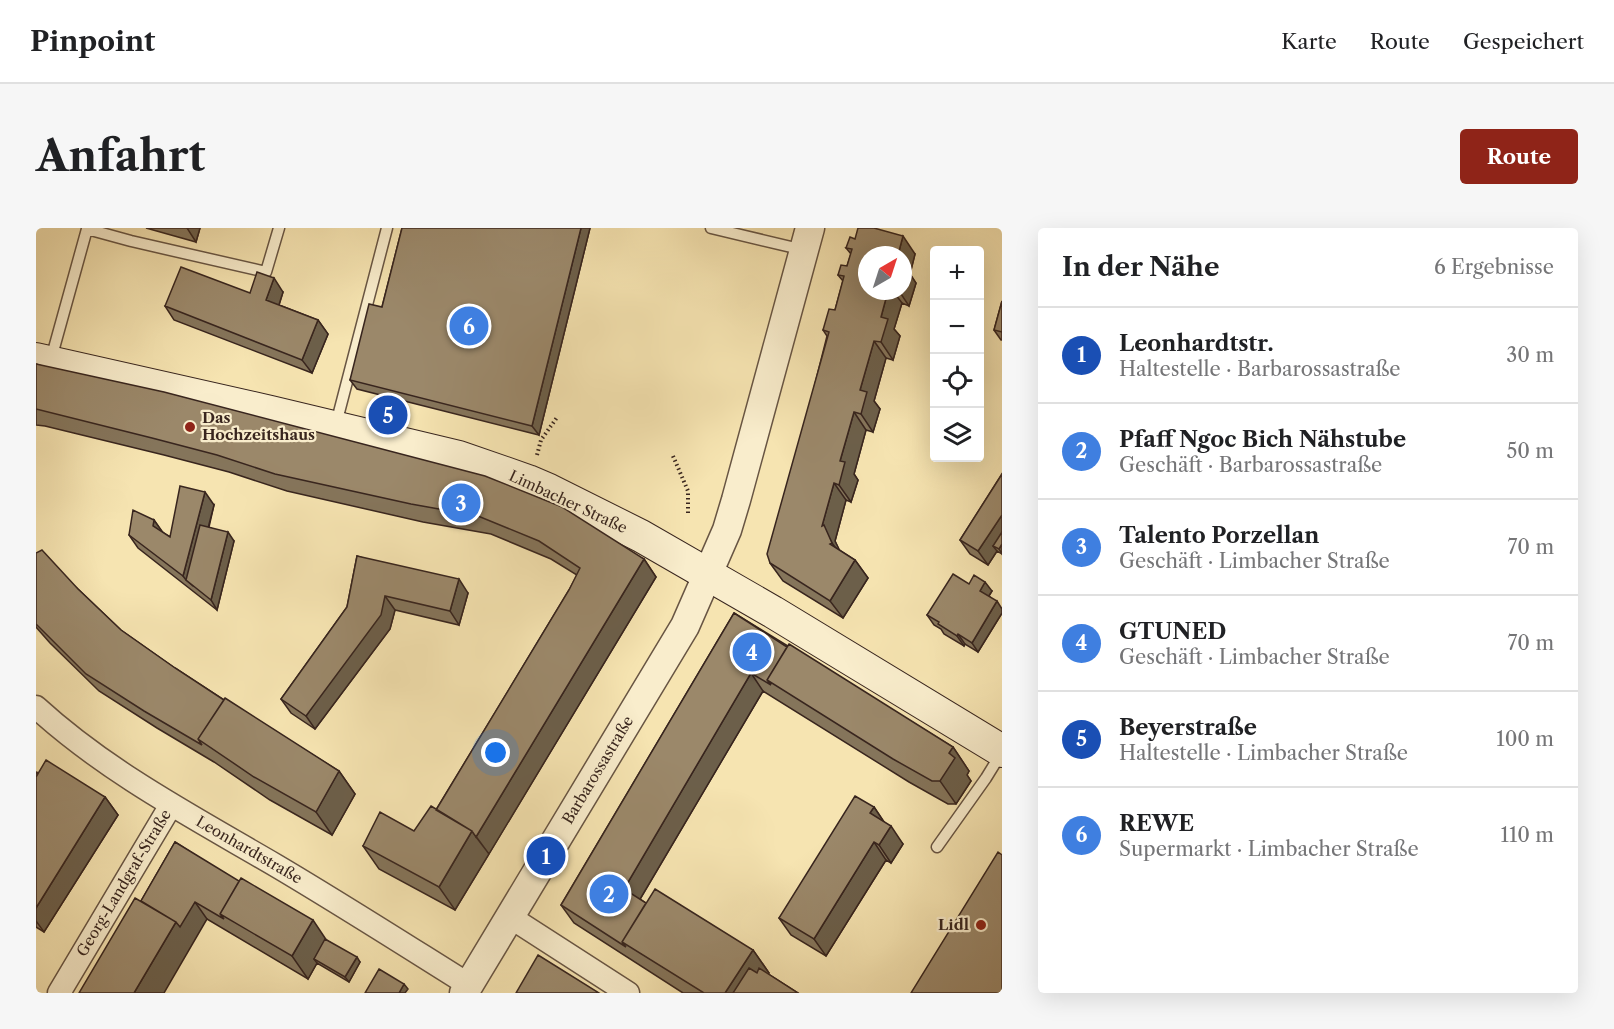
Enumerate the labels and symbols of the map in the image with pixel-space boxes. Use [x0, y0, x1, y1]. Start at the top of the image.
north arrow [858, 246, 912, 300]
pin: 6 [450, 304, 488, 348]
pin: 5 [368, 392, 408, 438]
place label: Das Hochzeitshaus [202, 408, 315, 444]
marker: Das Hochzeitshaus [183, 420, 197, 434]
street label: Limbacher Straße [506, 466, 630, 537]
pin: 3 [442, 480, 480, 526]
pin: 4 [732, 630, 772, 674]
street label: Barbarossastraße [558, 712, 637, 827]
your location [481, 738, 510, 767]
street label: Georg-Landgraf-Straße [72, 806, 175, 960]
street label: Leonhardtstraße [193, 811, 306, 888]
pin: 1 [526, 834, 566, 878]
pin: 2 [590, 872, 628, 916]
place label: Lidl [938, 915, 969, 934]
marker: Lidl [974, 918, 988, 932]

